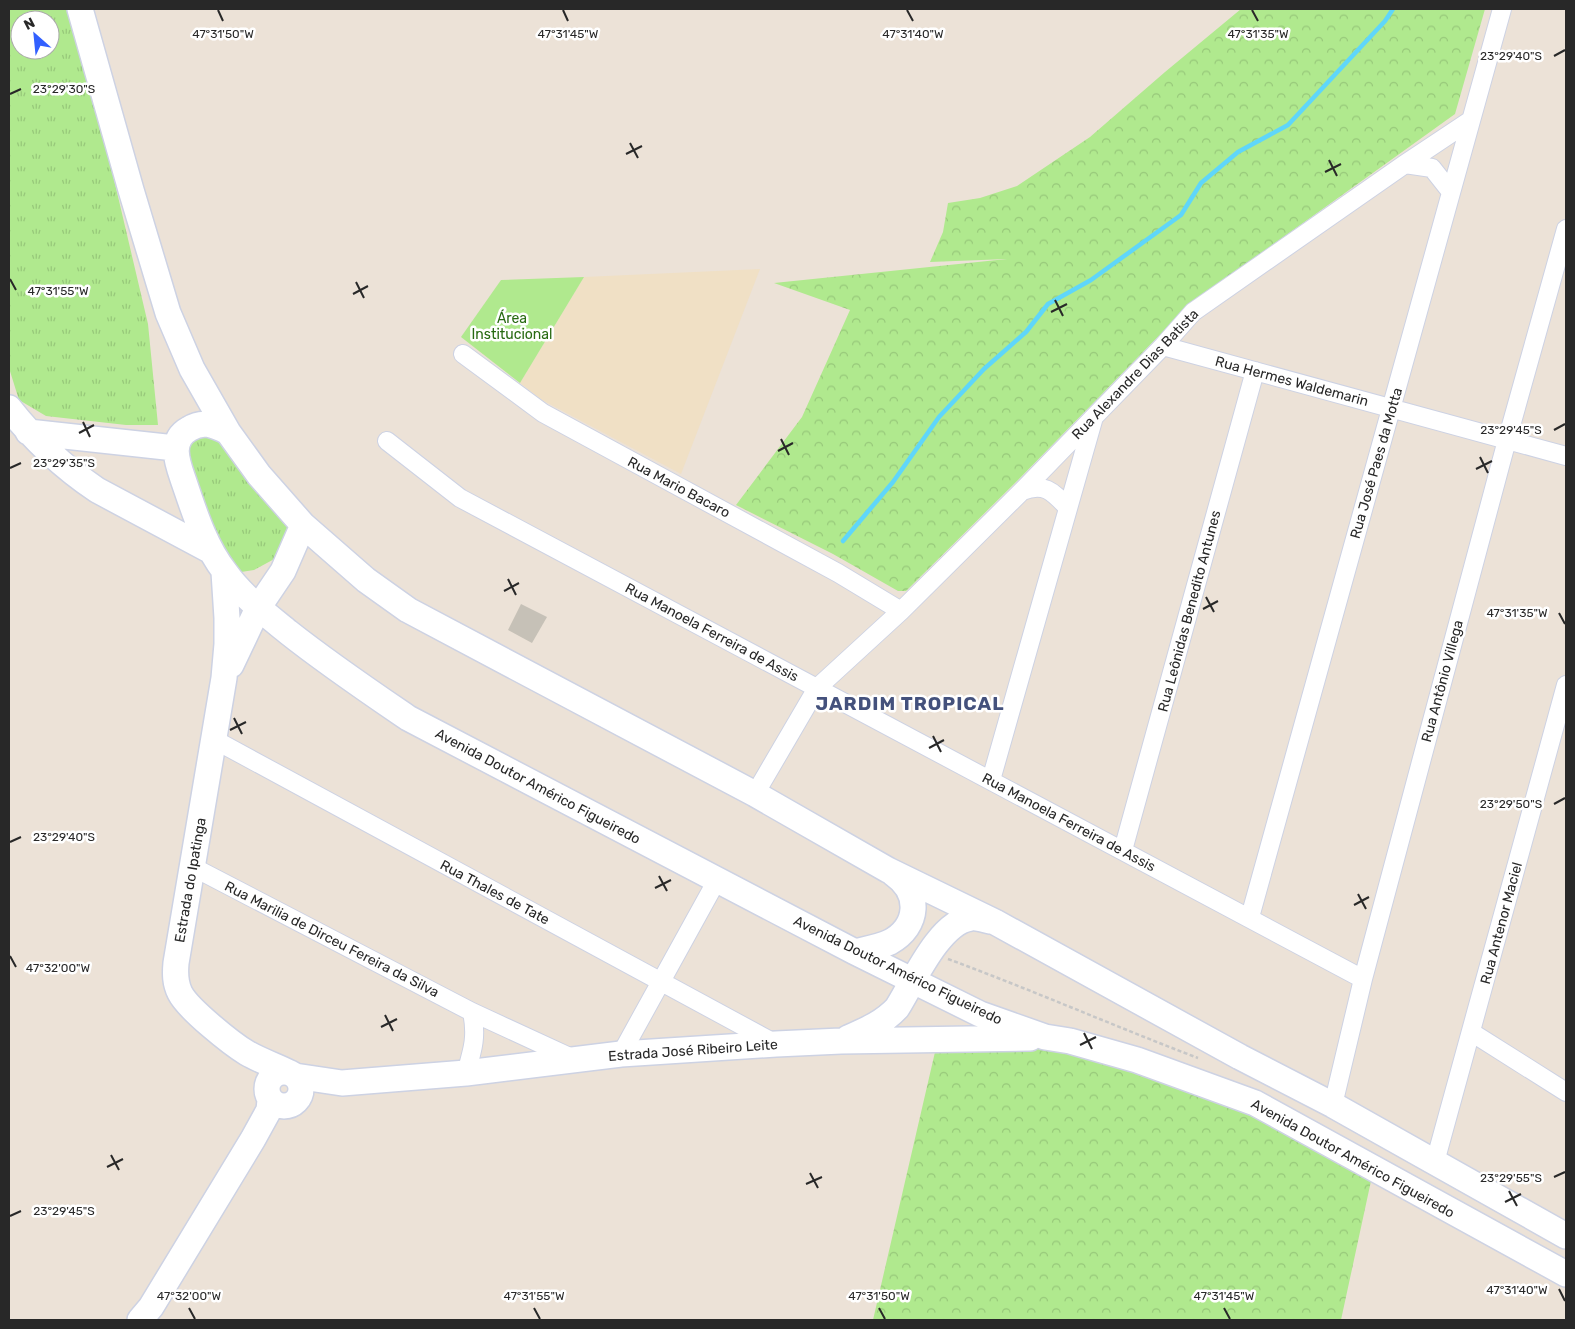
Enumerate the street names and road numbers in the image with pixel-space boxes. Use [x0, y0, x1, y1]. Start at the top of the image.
street label: Rua Alexandre Dias Batista [1069, 306, 1202, 443]
street label: Rua Hermes Waldemarin [1213, 353, 1370, 410]
street label: Rua José Paes da Motta [1347, 386, 1406, 541]
street label: Rua Mario Bacaro [625, 453, 733, 522]
street label: Rua Leônidas Benedito Antunes [1154, 509, 1225, 714]
street label: Rua Manoela Ferreira de Assis [622, 579, 801, 685]
street label: Rua Antônio Villega [1418, 618, 1467, 744]
street label: Avenida Doutor Américo Figueiredo [432, 725, 643, 848]
street label: Rua Manoela Ferreira de Assis [979, 769, 1158, 875]
street label: Estrada do Ipatinga [171, 816, 210, 944]
street label: Rua Thales de Tate [437, 856, 552, 928]
street label: Rua Antenor Maciel [1477, 860, 1526, 986]
street label: Rua Marilia de Dirceu Fereira da Silva [222, 878, 442, 1001]
street label: Avenida Doutor Américo Figueiredo [791, 912, 1005, 1028]
street label: Estrada José Ribeiro Leite [608, 1036, 779, 1065]
street label: Avenida Doutor Américo Figueiredo [1248, 1095, 1457, 1222]

